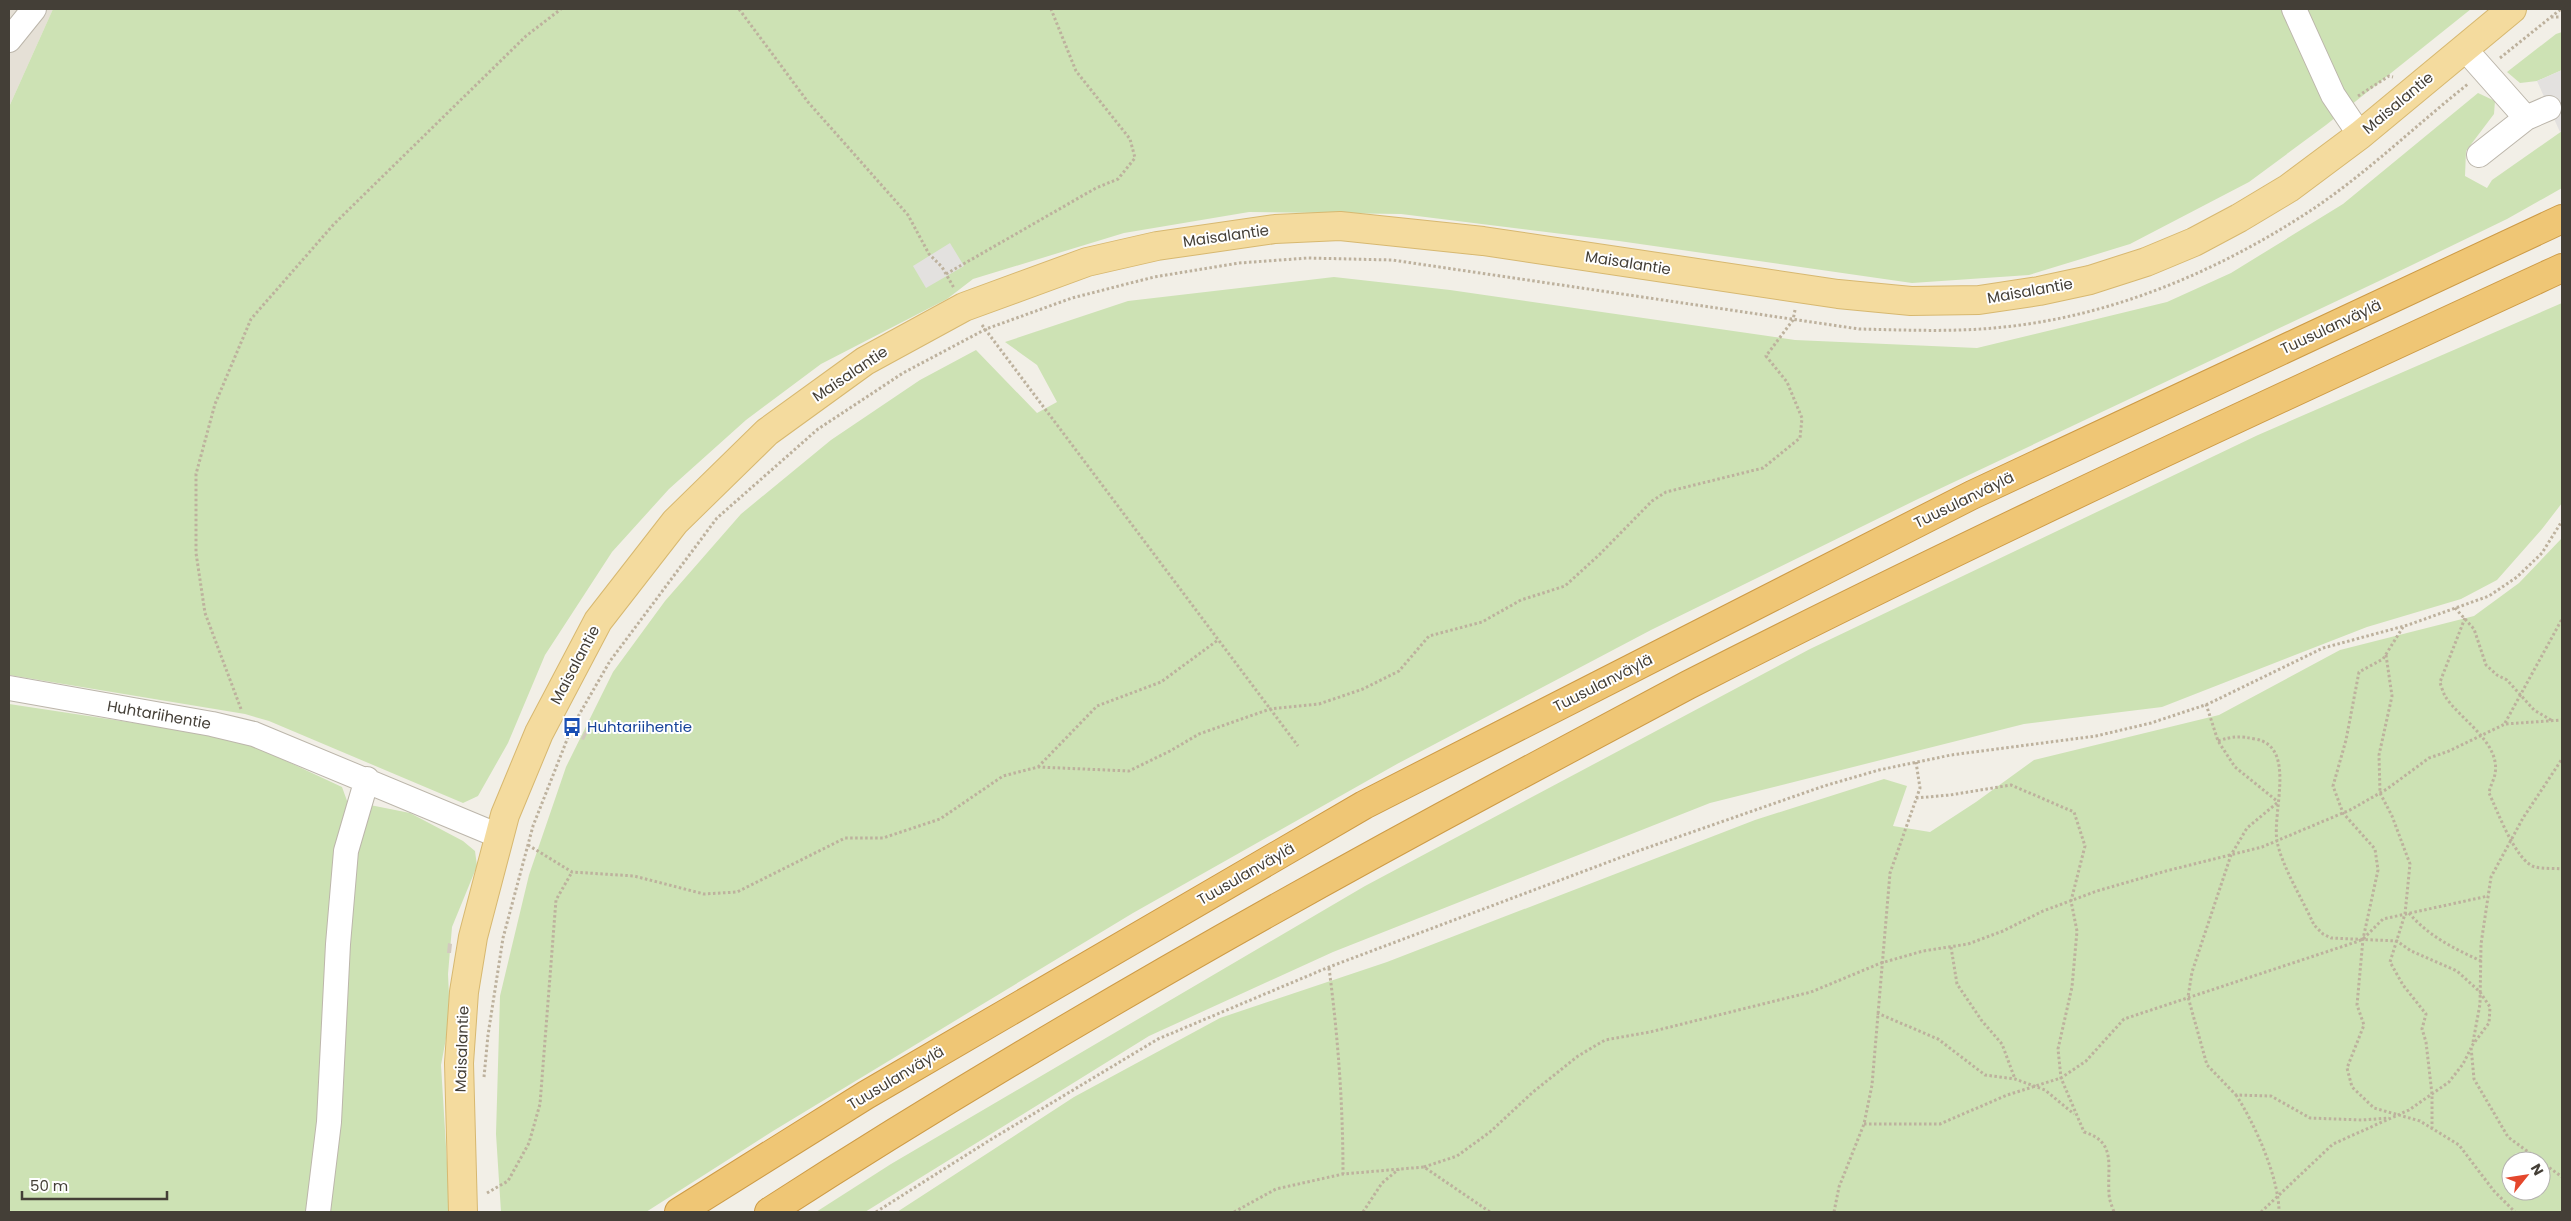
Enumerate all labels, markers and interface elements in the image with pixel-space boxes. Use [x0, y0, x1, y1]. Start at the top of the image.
street label: Maisalantie [2358, 67, 2438, 138]
street label: Maisalantie [1182, 219, 1270, 252]
street label: Maisalantie [1584, 245, 1672, 280]
street label: Maisalantie [1985, 273, 2074, 308]
street label: Tuusulanväylä [2277, 294, 2385, 359]
street label: Maisalantie [808, 341, 891, 407]
street label: Tuusulanväylä [1910, 466, 2017, 533]
street label: Maisalantie [545, 622, 604, 708]
street label: Tuusulanväylä [1549, 648, 1656, 717]
street label: Huhtariihentie [106, 695, 213, 734]
bus stop icon: Huhtariihentie [561, 716, 583, 738]
place label: Huhtariihentie [587, 716, 692, 737]
street label: Tuusulanväylä [1193, 837, 1298, 910]
street label: Maisalantie [449, 1005, 474, 1093]
street label: Tuusulanväylä [844, 1040, 948, 1115]
north arrow [2501, 1151, 2551, 1201]
text: N [2526, 1160, 2549, 1179]
scale bar [22, 1168, 168, 1200]
text: 50 m [30, 1175, 68, 1196]

